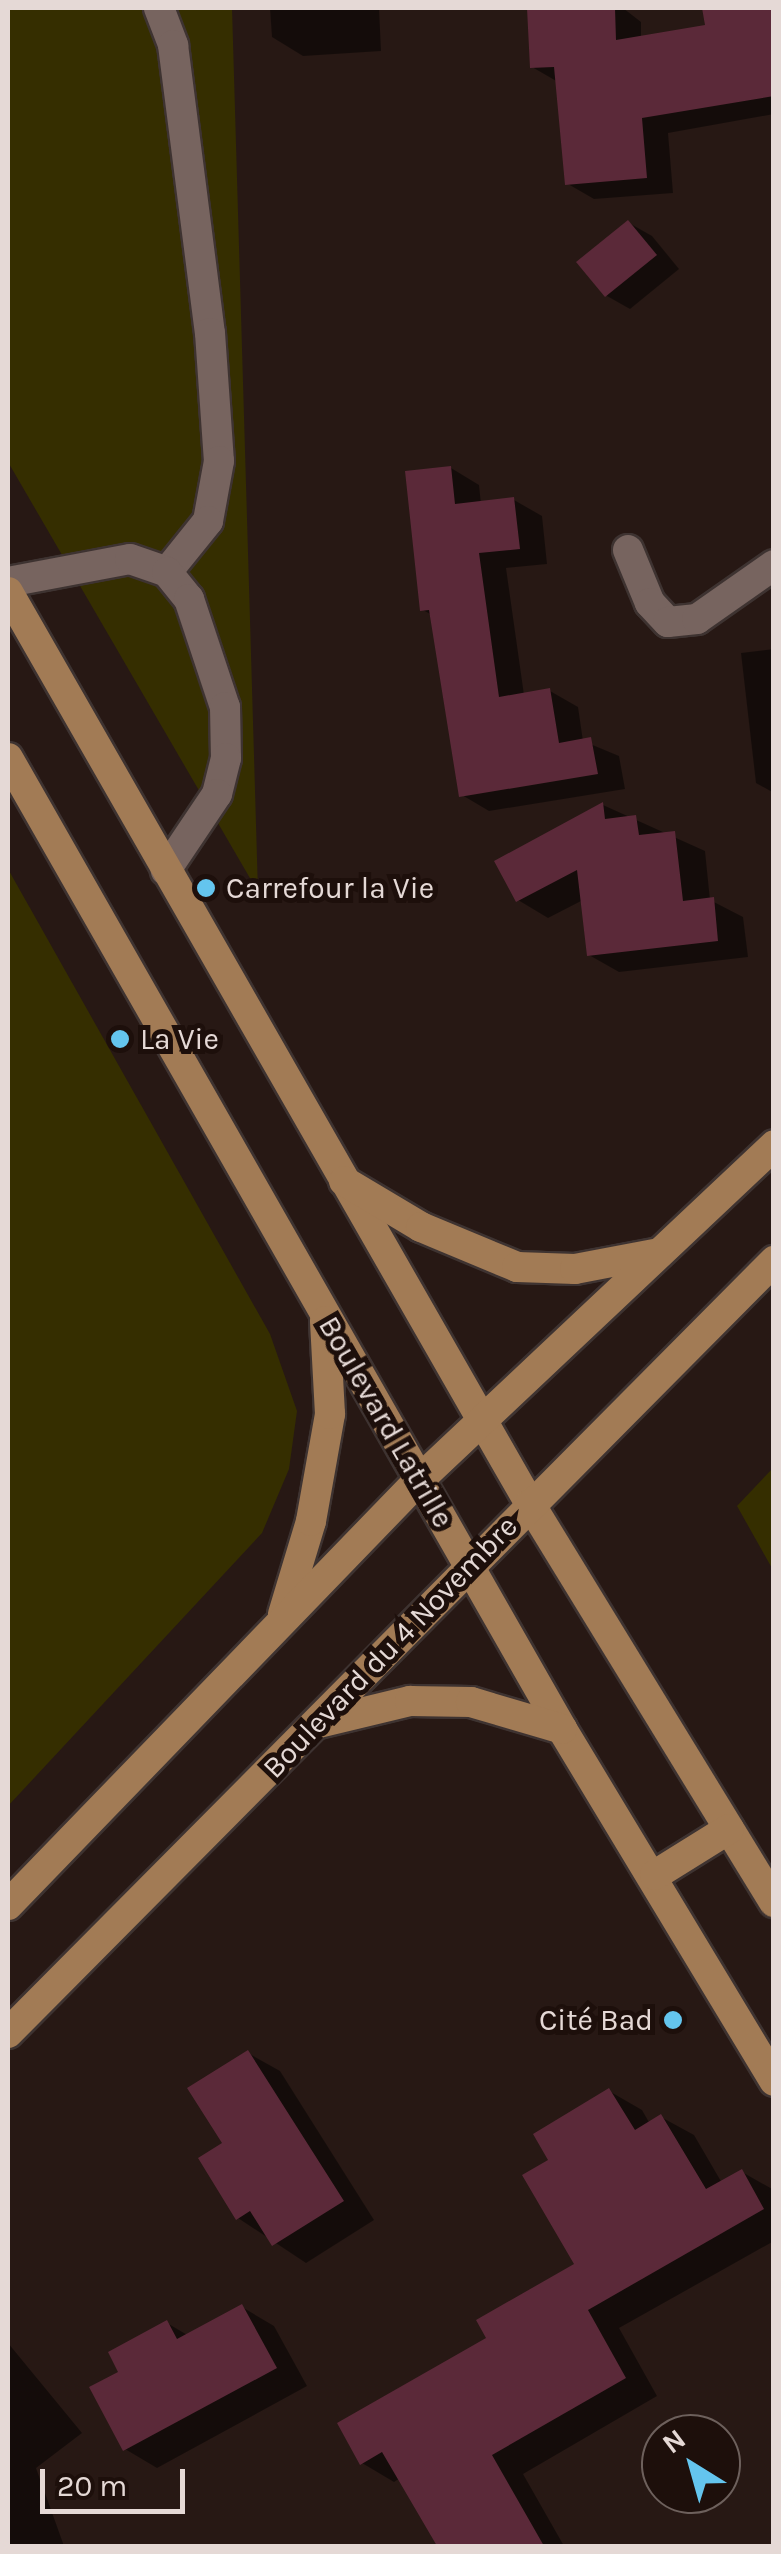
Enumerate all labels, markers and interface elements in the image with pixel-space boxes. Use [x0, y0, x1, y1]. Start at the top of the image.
place label: Carrefour la Vie [226, 870, 434, 906]
marker: Carrefour la Vie [195, 877, 217, 899]
place label: La Vie [140, 1021, 219, 1057]
marker: La Vie [109, 1028, 131, 1050]
street label: Boulevard Latrille [311, 1310, 461, 1534]
street label: Boulevard du 4 Novembre [255, 1508, 525, 1786]
place label: Cité Bad [539, 2002, 653, 2038]
marker: Cité Bad [662, 2009, 684, 2031]
north arrow [641, 2414, 741, 2514]
text: N [656, 2422, 692, 2460]
scale bar [45, 2449, 190, 2511]
text: 20 m [57, 2468, 127, 2504]

